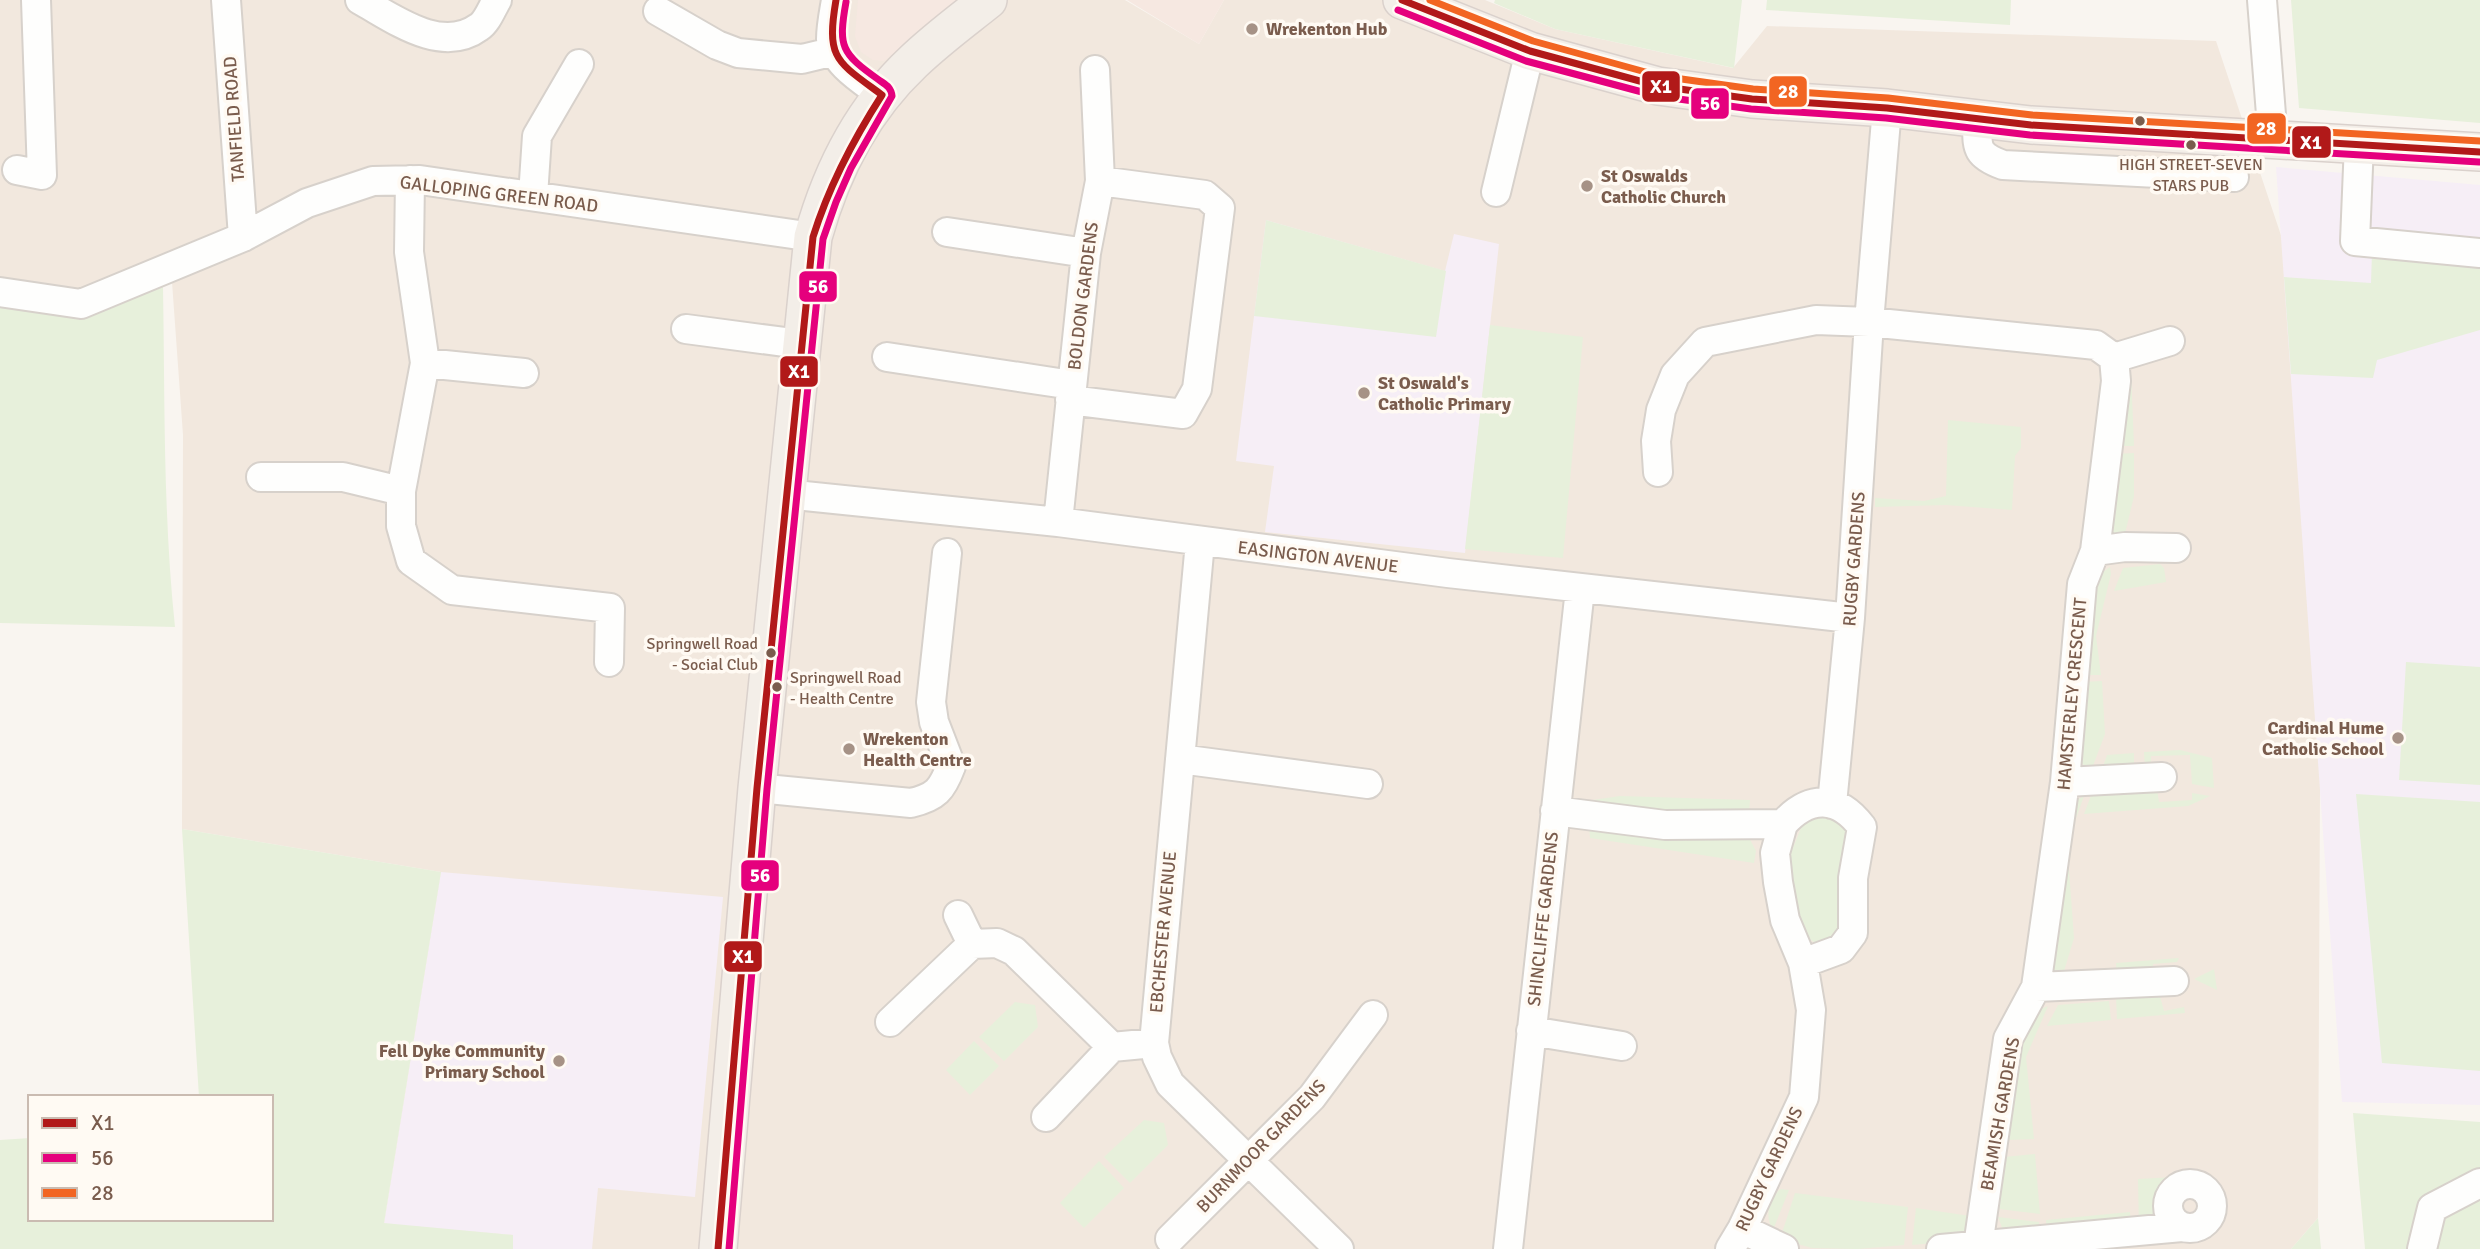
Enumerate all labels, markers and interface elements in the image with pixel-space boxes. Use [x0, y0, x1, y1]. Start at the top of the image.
place label: Wrekenton Hub [1266, 18, 1388, 40]
marker: Wrekenton Hub [1244, 21, 1260, 37]
street label: TANFIELD ROAD [219, 56, 249, 182]
line badge: X1 [1641, 70, 1681, 103]
text: X1 [1650, 75, 1672, 99]
line badge: 28 [1768, 75, 1808, 108]
text: 28 [1778, 80, 1798, 104]
line badge: 56 [1690, 87, 1730, 120]
text: 56 [1700, 92, 1720, 116]
line badge: 28 [2246, 112, 2287, 145]
unlabelled marker [2133, 114, 2147, 128]
text: 28 [2256, 117, 2276, 141]
line badge: X1 [2291, 125, 2332, 159]
text: X1 [2300, 131, 2322, 155]
marker: HIGH STREET-SEVEN STARS PUB [2184, 138, 2198, 152]
place label: HIGH STREET-SEVEN STARS PUB [2119, 155, 2263, 196]
place label: St Oswalds Catholic Church [1601, 165, 1726, 208]
street label: GALLOPING GREEN ROAD [399, 171, 599, 217]
marker: St Oswalds Catholic Church [1579, 178, 1595, 194]
street label: BOLDON GARDENS [1063, 221, 1103, 371]
line badge: 56 [798, 270, 838, 303]
text: 56 [808, 275, 828, 299]
line badge: X1 [779, 355, 819, 388]
text: X1 [788, 360, 810, 384]
place label: St Oswald's Catholic Primary [1378, 372, 1511, 415]
marker: St Oswald's Catholic Primary [1356, 385, 1372, 401]
street label: RUGBY GARDENS [1838, 491, 1870, 627]
street label: EASINGTON AVENUE [1236, 536, 1400, 578]
street label: HAMSTERLEY CRESCENT [2053, 597, 2091, 791]
place label: Springwell Road - Social Club [647, 634, 758, 675]
marker: Springwell Road - Social Club [764, 646, 778, 660]
place label: Springwell Road - Health Centre [790, 668, 901, 709]
marker: Springwell Road - Health Centre [770, 680, 784, 694]
place label: Cardinal Hume Catholic School [2262, 717, 2384, 760]
place label: Wrekenton Health Centre [863, 728, 972, 771]
marker: Cardinal Hume Catholic School [2390, 730, 2406, 746]
marker: Wrekenton Health Centre [841, 741, 857, 757]
street label: SHINCLIFFE GARDENS [1523, 831, 1563, 1007]
street label: EBCHESTER AVENUE [1145, 850, 1181, 1014]
line badge: 56 [740, 859, 780, 892]
text: 56 [750, 864, 770, 888]
line badge: X1 [723, 940, 763, 973]
text: X1 [732, 945, 754, 969]
street label: BEAMISH GARDENS [1976, 1036, 2024, 1192]
place label: Fell Dyke Community Primary School [379, 1040, 545, 1083]
marker: Fell Dyke Community Primary School [551, 1053, 567, 1069]
street label: BURNMOOR GARDENS [1192, 1075, 1330, 1217]
legend [28, 1095, 273, 1221]
street label: RUGBY GARDENS [1731, 1103, 1807, 1235]
text: X1 [91, 1110, 115, 1136]
text: 56 [91, 1145, 114, 1171]
text: 28 [91, 1180, 114, 1206]

